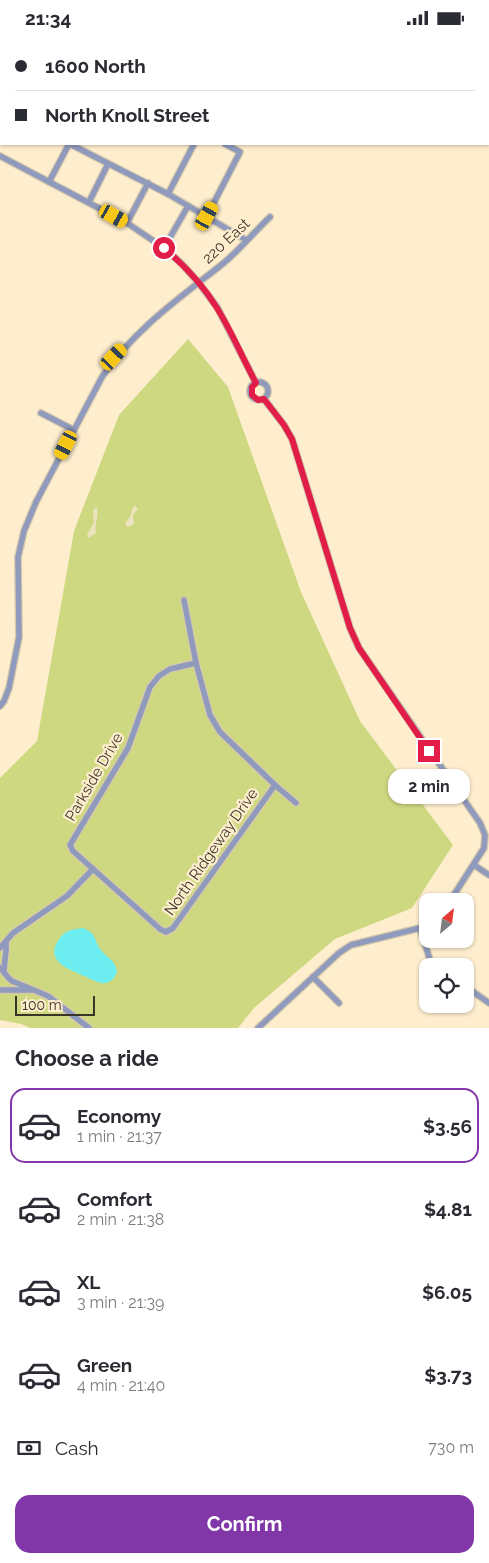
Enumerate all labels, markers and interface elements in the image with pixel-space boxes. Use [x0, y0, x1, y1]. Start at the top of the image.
text: 21:34 [25, 7, 71, 29]
text: 1600 North [45, 55, 146, 77]
text: North Knoll Street [45, 104, 209, 126]
car [193, 199, 220, 233]
car [97, 202, 130, 230]
street label: 220 East [199, 215, 253, 267]
route start [153, 237, 175, 259]
car [98, 341, 129, 373]
car [52, 428, 79, 462]
street label: Parkside Drive [61, 730, 127, 824]
route end [418, 740, 440, 762]
callout: 2 min [388, 769, 470, 803]
text: 2 min [408, 777, 450, 796]
street label: North Ridgeway Drive [160, 785, 262, 919]
north arrow [419, 893, 474, 947]
map controls [419, 893, 474, 1013]
button: locate [419, 958, 474, 1013]
scale bar [15, 993, 95, 1016]
text: 100 m [22, 997, 62, 1013]
text: Choose a ride [15, 1045, 159, 1071]
icon: car [17, 1103, 62, 1148]
text: Economy [77, 1105, 161, 1127]
text: $3.56 [423, 1115, 472, 1137]
text: 1 min · 21:37 [77, 1127, 162, 1146]
icon: car [17, 1186, 62, 1231]
text: Comfort [77, 1188, 152, 1210]
text: $4.81 [424, 1198, 472, 1220]
text: 2 min · 21:38 [77, 1210, 164, 1229]
icon: car [17, 1269, 62, 1314]
text: XL [77, 1271, 100, 1293]
text: $6.05 [422, 1281, 472, 1303]
text: 3 min · 21:39 [77, 1293, 164, 1312]
icon: car [17, 1352, 62, 1397]
text: Green [77, 1354, 132, 1376]
text: $3.73 [424, 1364, 472, 1386]
text: 4 min · 21:40 [77, 1376, 165, 1395]
icon: cash [15, 1434, 43, 1462]
text: Cash [55, 1437, 99, 1459]
text: 730 m [428, 1438, 474, 1457]
button: Confirm [15, 1495, 474, 1553]

